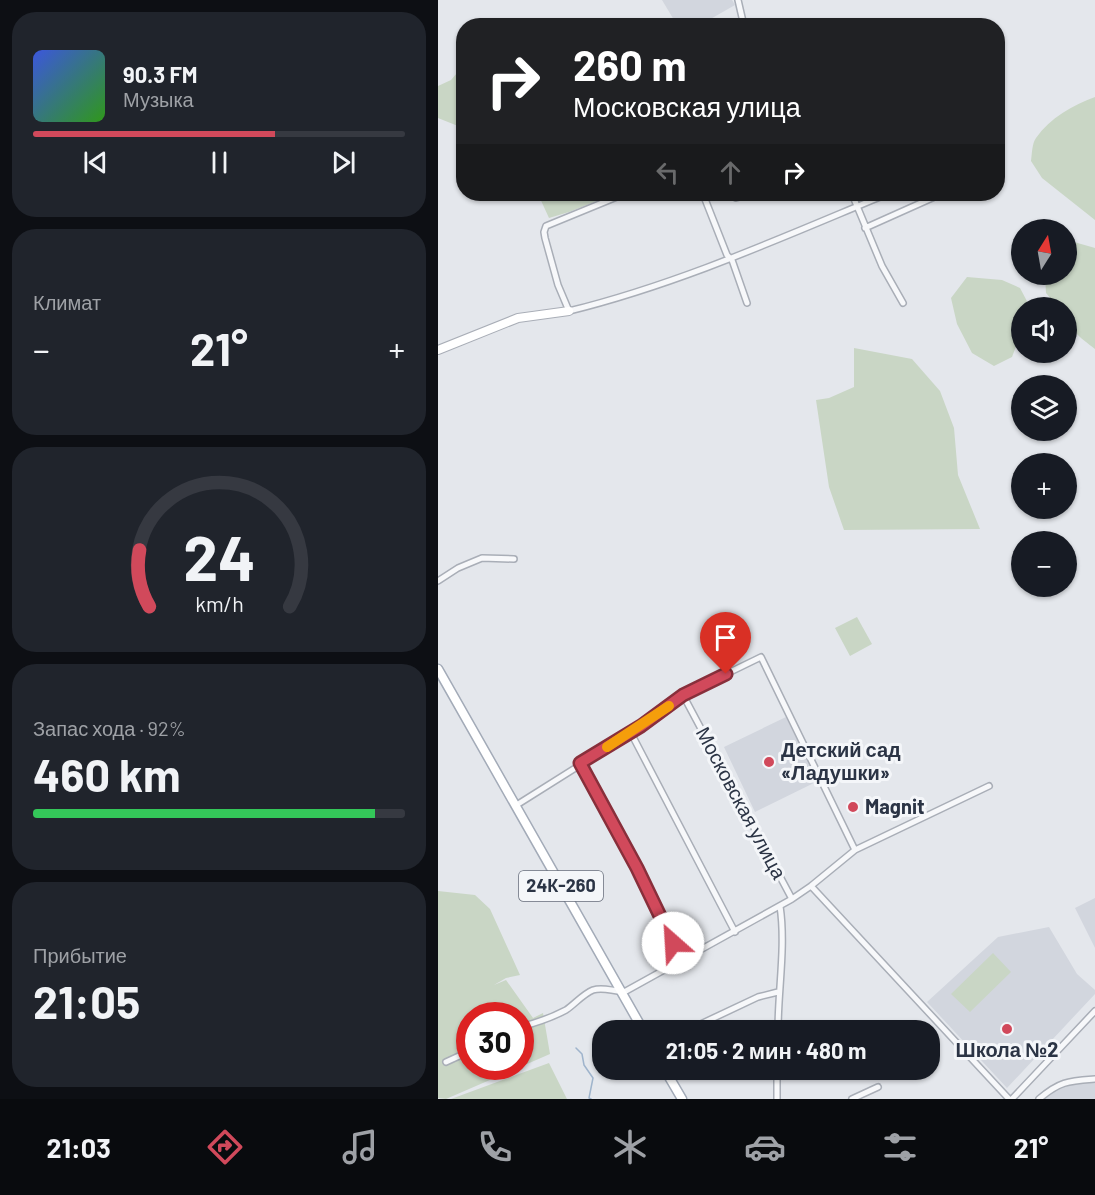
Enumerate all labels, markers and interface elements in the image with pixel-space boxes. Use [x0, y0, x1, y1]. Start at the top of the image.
text: 260 m [573, 39, 686, 89]
icon: right [474, 42, 552, 120]
text: 90.3 FM [123, 61, 198, 87]
text: Музыка [123, 87, 194, 111]
text: Московская улица [573, 90, 801, 122]
icon: previous [79, 146, 112, 179]
icon: pause [203, 146, 236, 179]
icon: next [327, 146, 360, 179]
icon: left [651, 156, 684, 189]
icon: ahead [714, 156, 747, 189]
icon: right [777, 156, 810, 189]
north arrow [1011, 219, 1077, 285]
map controls [1011, 219, 1077, 597]
text: Климат [33, 290, 101, 314]
button: sound [1011, 297, 1077, 363]
text: 21° [190, 321, 248, 375]
text: − [33, 329, 50, 369]
text: + [389, 329, 405, 369]
button: layers [1011, 375, 1077, 441]
button: + [1011, 453, 1077, 519]
text: 24 [183, 519, 255, 593]
button: − [1011, 531, 1077, 597]
text: km/h [195, 591, 243, 616]
pin [700, 612, 751, 674]
icon: arrive [709, 621, 742, 654]
text: Запас хода · 92% [33, 716, 186, 740]
street label: Московская улица [692, 722, 792, 883]
place label: Детский сад «Ладушки» [781, 737, 901, 784]
text: 460 km [33, 747, 181, 801]
marker: Детский сад «Ладушки» [762, 755, 776, 769]
place label: Magnit [865, 794, 925, 818]
marker: Magnit [846, 800, 860, 814]
road number: 24К-260 [519, 871, 603, 901]
position arrow [641, 911, 705, 975]
text: Прибытие [33, 943, 127, 967]
text: 21:05 [33, 974, 140, 1028]
speed limit sign: 30 [456, 1002, 534, 1080]
marker: Школа №2 [1000, 1022, 1014, 1036]
text: 21:05 · 2 мин · 480 m [666, 1037, 866, 1063]
place label: Школа №2 [956, 1037, 1058, 1061]
icon: directions [204, 1126, 246, 1168]
icon: music [339, 1126, 381, 1168]
icon: phone [474, 1126, 516, 1168]
icon: climate [609, 1126, 651, 1168]
icon: car [744, 1126, 786, 1168]
icon: filters [879, 1126, 921, 1168]
text: 21:03 [47, 1131, 111, 1163]
text: 21° [1014, 1131, 1049, 1163]

